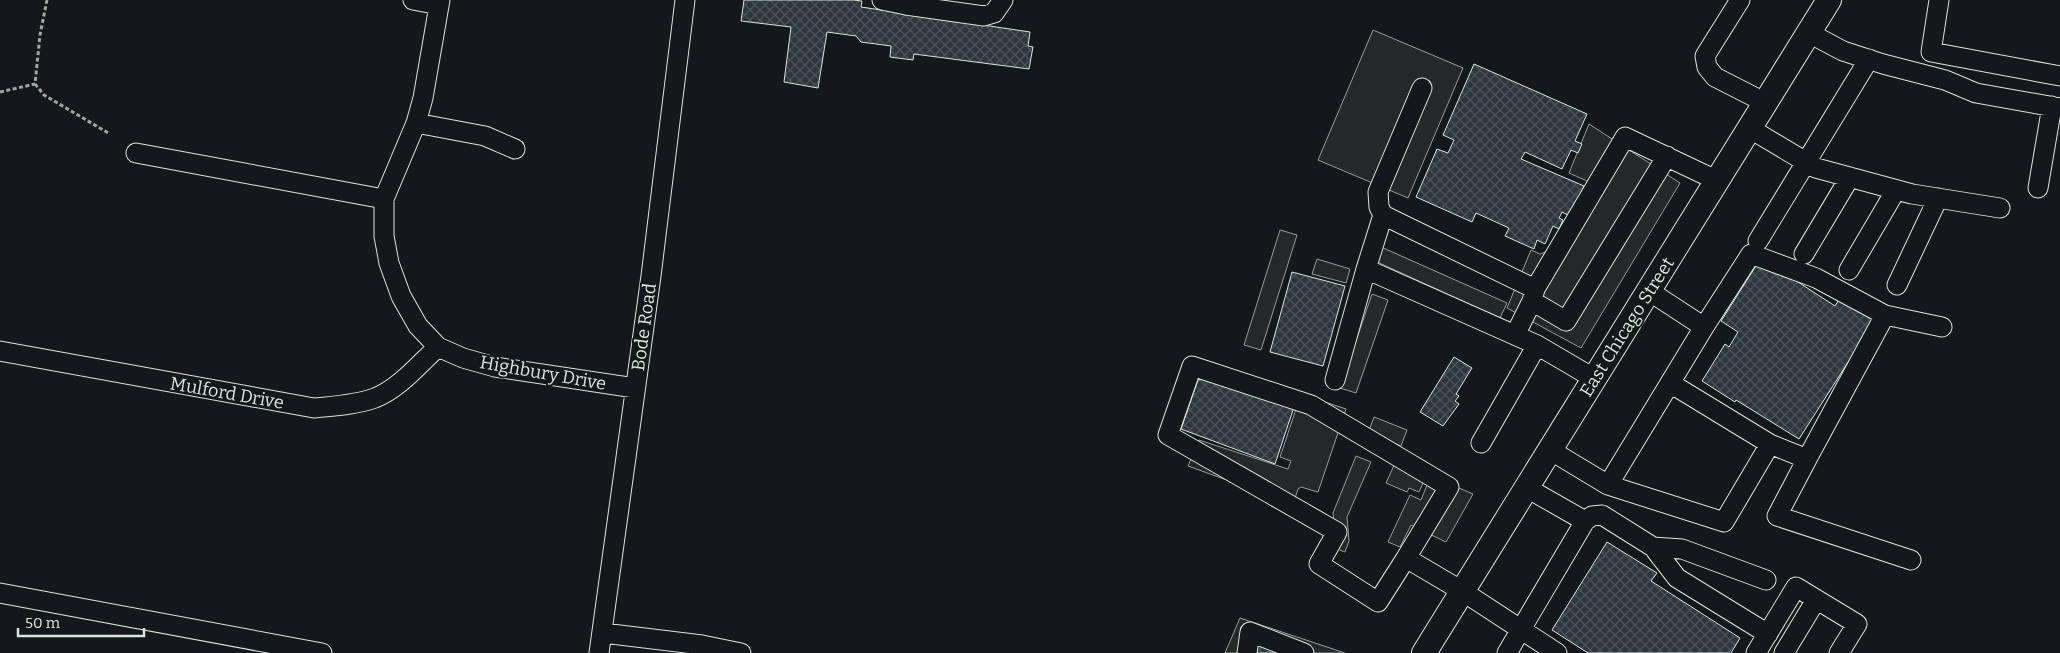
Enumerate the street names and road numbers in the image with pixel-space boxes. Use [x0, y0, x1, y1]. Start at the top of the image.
street label: East Chicago Street [1575, 253, 1679, 401]
street label: Bode Road [627, 281, 661, 372]
street label: Highbury Drive [478, 351, 608, 395]
street label: Mulford Drive [168, 372, 286, 414]

